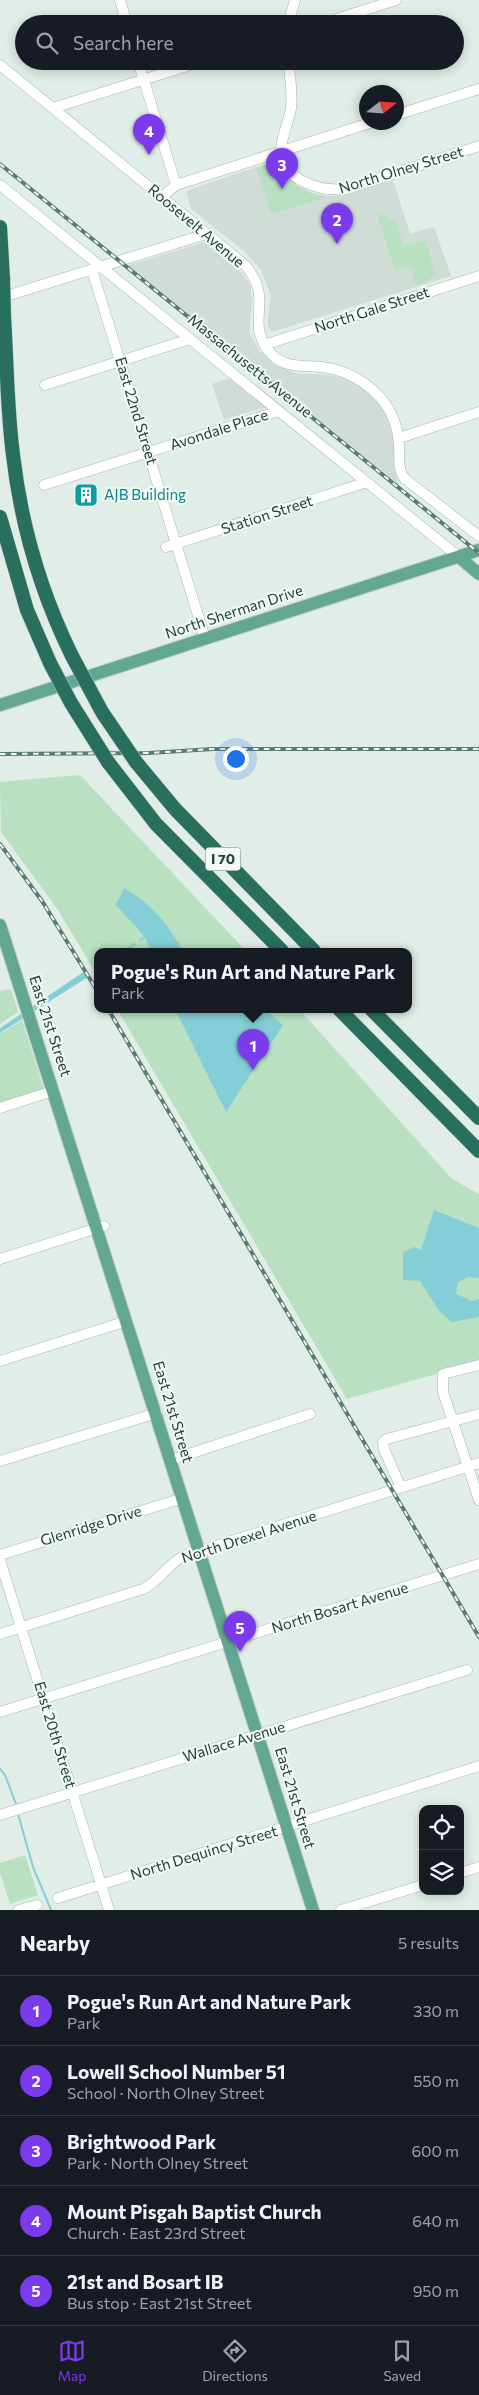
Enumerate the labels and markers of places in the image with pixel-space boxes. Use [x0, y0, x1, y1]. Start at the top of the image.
pin: 4 [133, 114, 165, 155]
pin: 3 [266, 148, 298, 189]
pin: 2 [321, 203, 353, 244]
building icon: AJB Building [73, 482, 99, 508]
place label: AJB Building [104, 485, 186, 503]
pin: 1 [237, 1029, 269, 1070]
pin: 5 [224, 1611, 256, 1652]

